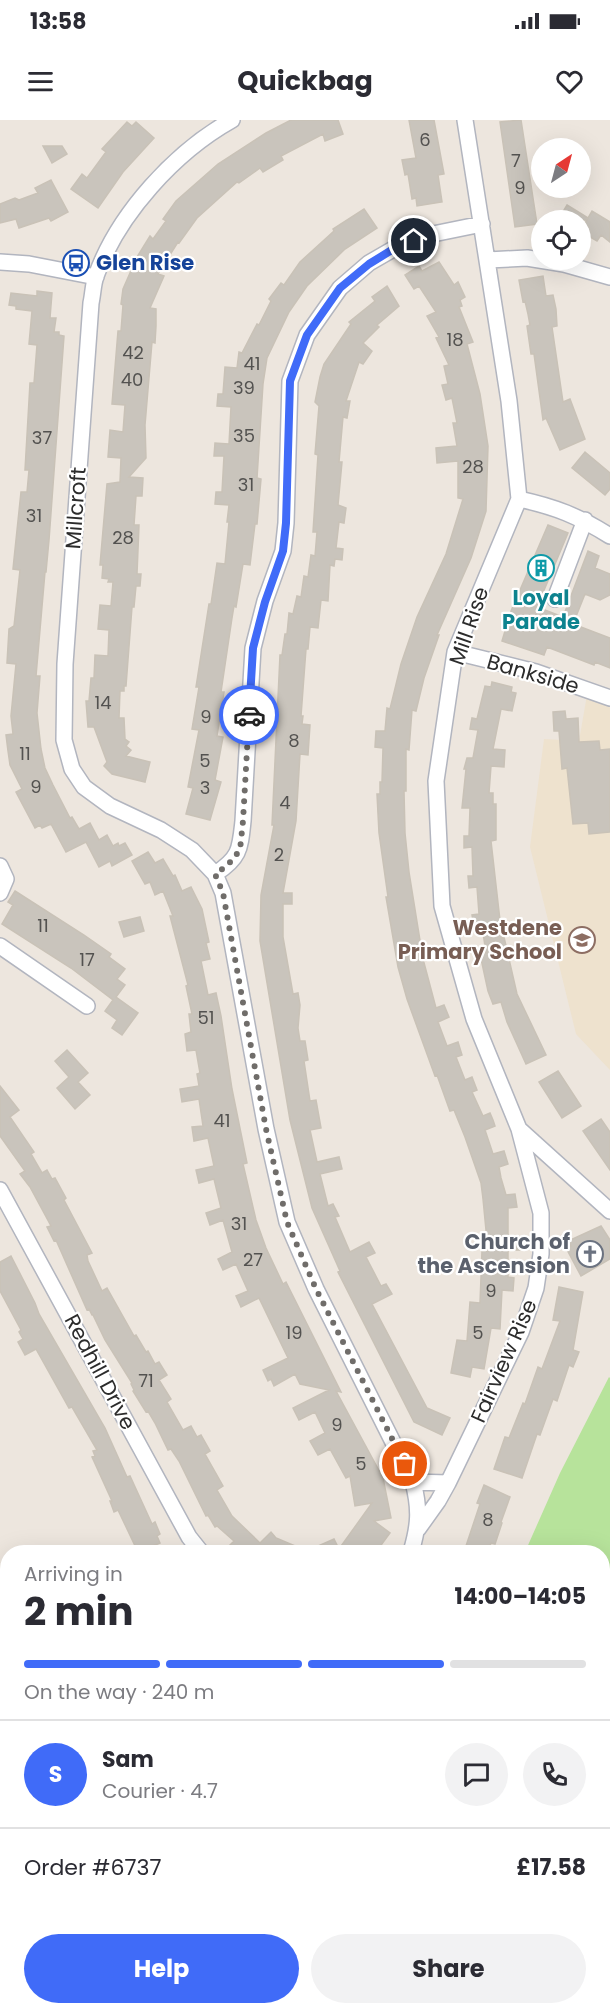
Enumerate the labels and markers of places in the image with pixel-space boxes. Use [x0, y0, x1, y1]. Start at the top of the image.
pin [388, 215, 439, 266]
bus stop icon: Glen Rise [61, 248, 91, 278]
place label: Glen Rise [96, 248, 194, 277]
building icon: Loyal Parade [526, 553, 556, 583]
place label: Loyal Parade [502, 583, 580, 636]
place label: Westdene Primary School [398, 913, 562, 966]
school or university icon: Westdene Primary School [567, 925, 597, 955]
place label: Church of the Ascension [417, 1227, 570, 1280]
church icon: Church of the Ascension [575, 1239, 605, 1269]
pin [379, 1438, 430, 1489]

